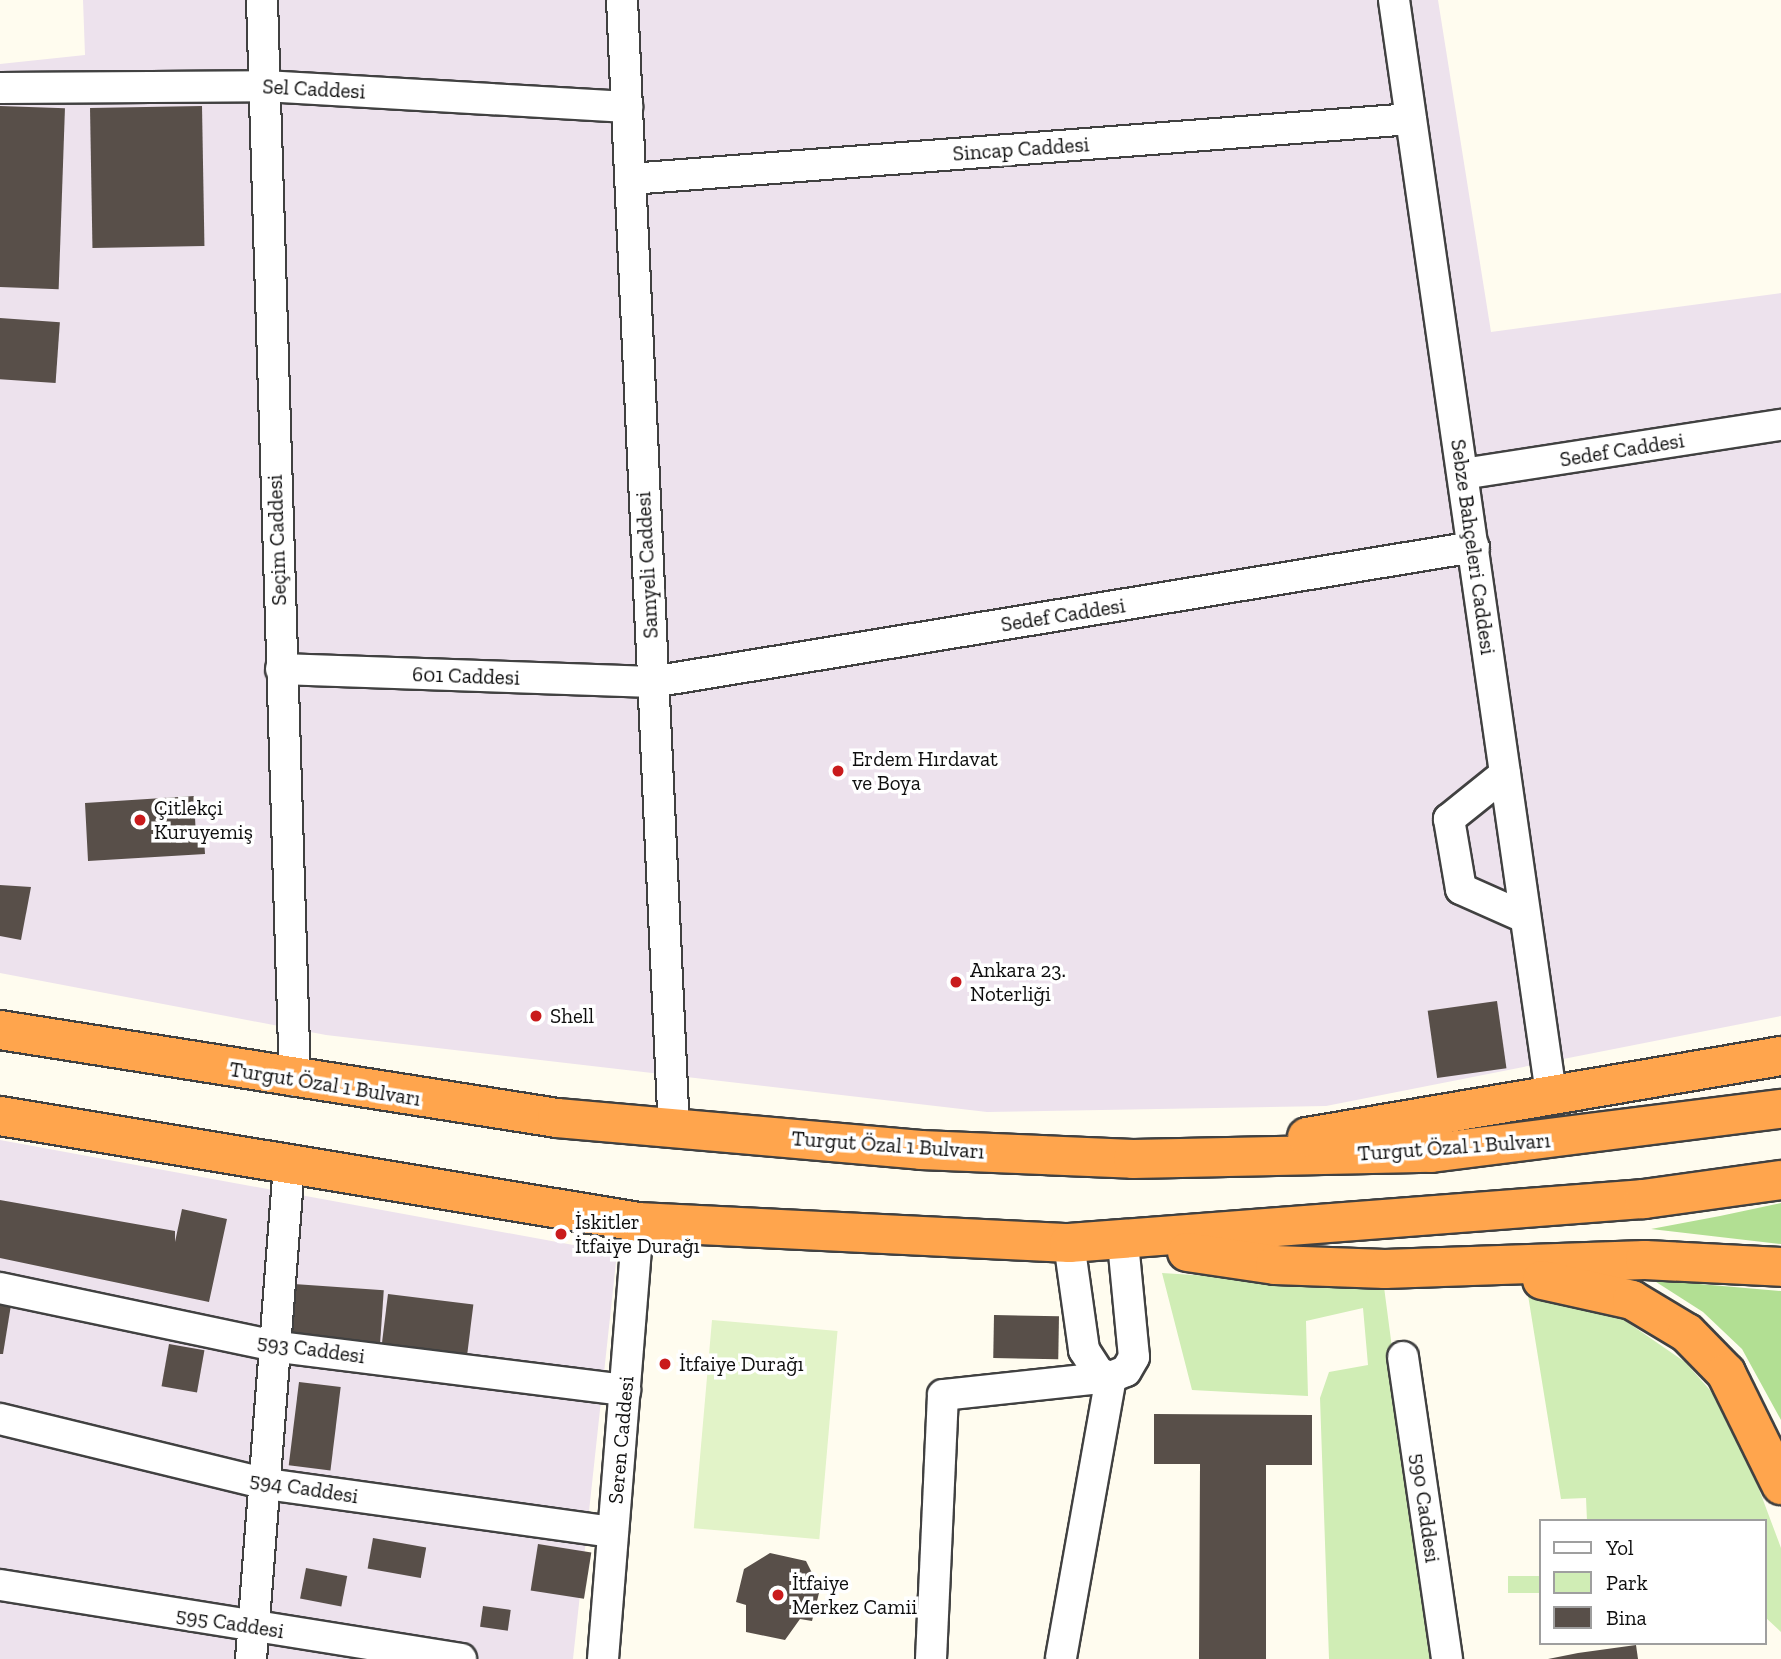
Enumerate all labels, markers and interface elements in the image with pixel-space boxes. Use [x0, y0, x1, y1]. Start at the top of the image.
street label: Sel Caddesi [262, 74, 366, 104]
street label: Sincap Caddesi [952, 132, 1090, 166]
street label: Sedef Caddesi [1558, 428, 1686, 472]
street label: Sebze Bahçeleri Caddesi [1445, 438, 1501, 656]
street label: Seçim Caddesi [262, 474, 292, 606]
street label: Samyeli Caddesi [631, 491, 663, 639]
street label: Sedef Caddesi [999, 593, 1127, 637]
street label: 601 Caddesi [412, 662, 520, 690]
place label: Erdem Hırdavat ve Boya [852, 746, 998, 796]
marker: Erdem Hırdavat ve Boya [830, 763, 846, 779]
place label: Çitlekçi Kuruyemiş [154, 795, 253, 845]
marker: Çitlekçi Kuruyemiş [132, 812, 148, 828]
place label: Ankara 23. Noterliği [970, 957, 1066, 1007]
marker: Ankara 23. Noterliği [948, 974, 964, 990]
place label: Shell [550, 1003, 594, 1029]
marker: Shell [528, 1008, 544, 1024]
street label: Turgut Özal 1 Bulvarı [228, 1056, 422, 1112]
street label: Turgut Özal 1 Bulvarı [791, 1126, 985, 1164]
street label: Turgut Özal 1 Bulvarı [1357, 1128, 1551, 1166]
place label: İskitler İtfaiye Durağı [575, 1209, 700, 1259]
marker: İskitler İtfaiye Durağı [553, 1226, 569, 1242]
street label: 593 Caddesi [255, 1329, 367, 1369]
place label: İtfaiye Durağı [679, 1351, 804, 1377]
marker: İtfaiye Durağı [657, 1356, 673, 1372]
street label: Seren Caddesi [603, 1375, 639, 1505]
street label: 590 Caddesi [1405, 1452, 1445, 1564]
street label: 594 Caddesi [248, 1467, 360, 1509]
legend [1540, 1519, 1767, 1645]
text: Yol [1606, 1535, 1634, 1560]
place label: İtfaiye Merkez Camii [792, 1570, 917, 1620]
text: Park [1606, 1570, 1648, 1595]
marker: İtfaiye Merkez Camii [770, 1587, 786, 1603]
street label: 595 Caddesi [174, 1602, 286, 1644]
text: Bina [1606, 1605, 1647, 1630]

